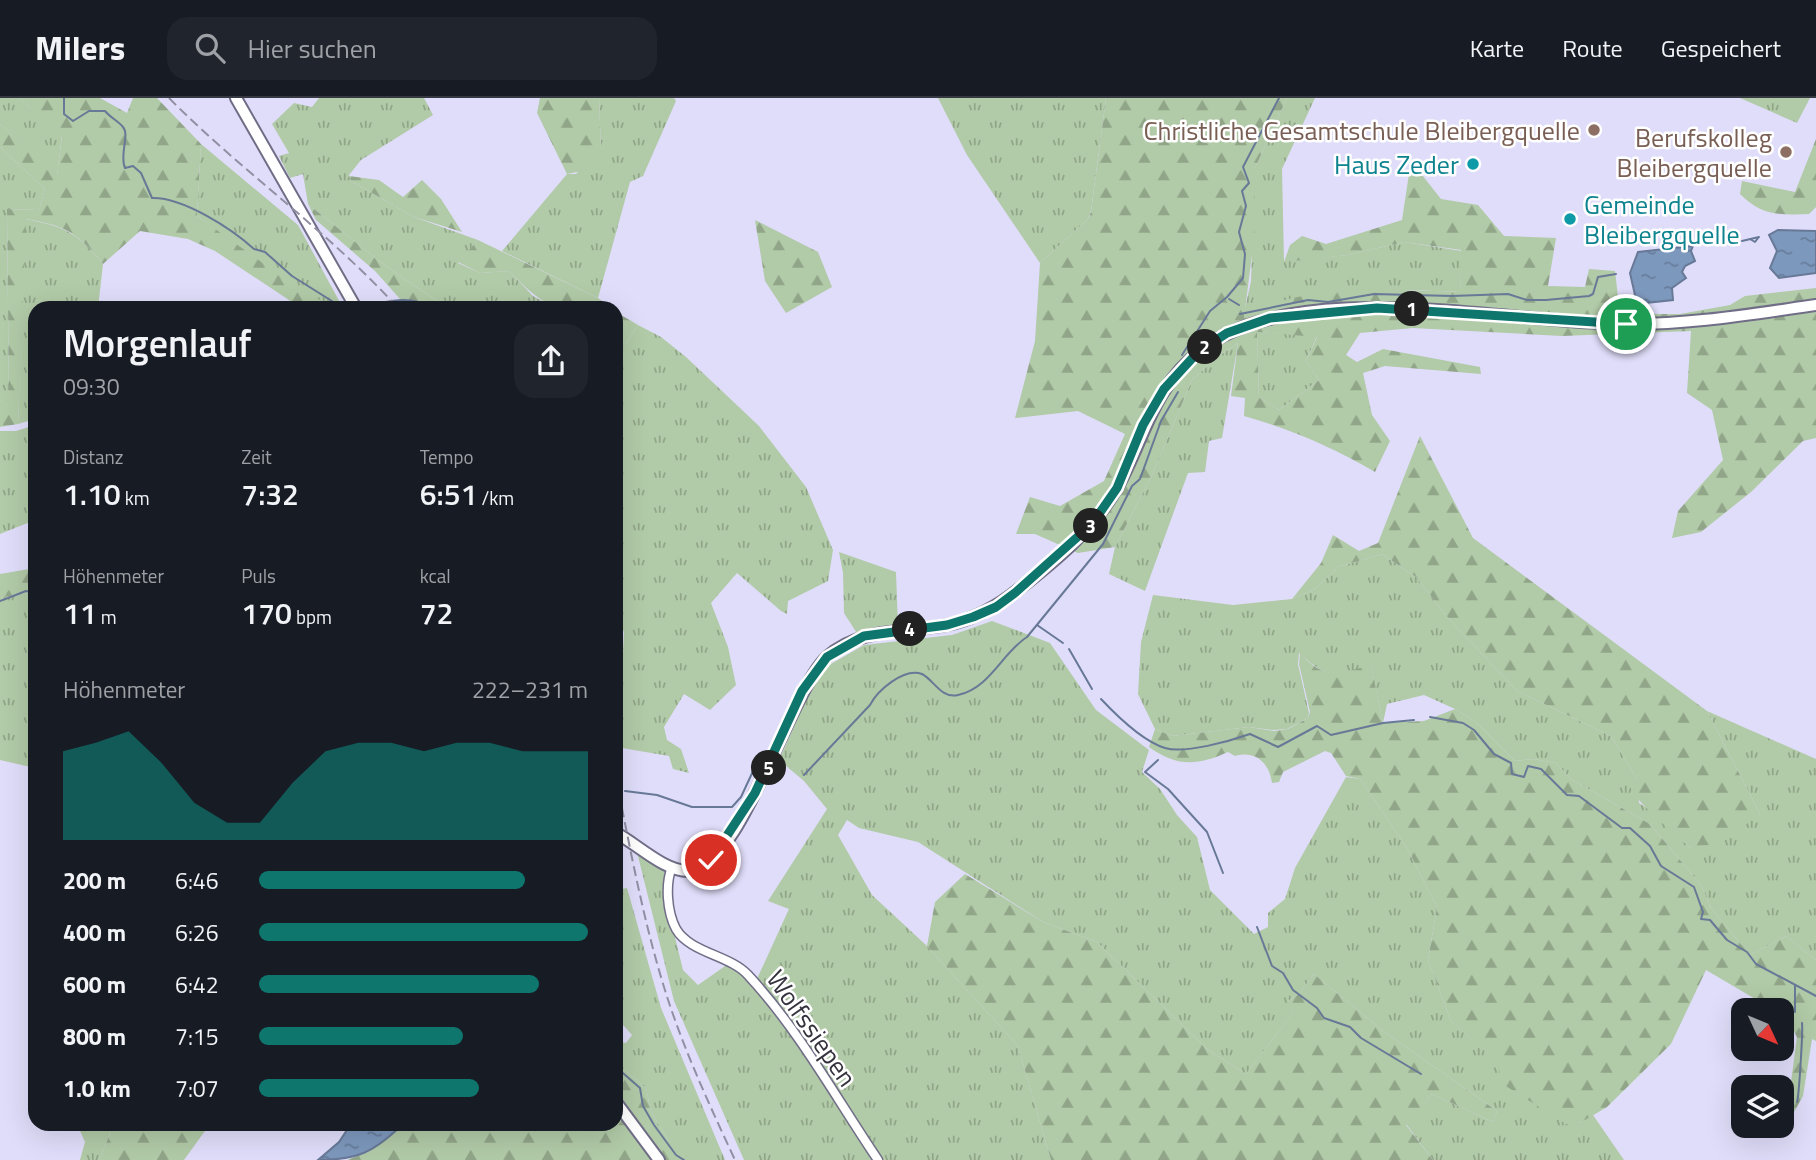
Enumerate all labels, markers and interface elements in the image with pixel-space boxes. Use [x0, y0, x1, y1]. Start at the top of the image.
search box [167, 17, 657, 80]
text: Milers [35, 23, 125, 73]
icon: search [191, 29, 229, 67]
text: Hier suchen [247, 29, 377, 68]
text: Karte [1470, 30, 1524, 66]
text: Route [1562, 30, 1623, 66]
text: Gespeichert [1661, 30, 1781, 66]
place label: Christliche Gesamtschule Bleibergquelle [1143, 111, 1580, 150]
place label: Berufskolleg Bleibergquelle [1616, 118, 1772, 187]
marker: Christliche Gesamtschule Bleibergquelle [1586, 122, 1602, 138]
marker: Berufskolleg Bleibergquelle [1778, 144, 1794, 160]
place label: Haus Zeder [1334, 145, 1459, 184]
marker: Haus Zeder [1465, 156, 1481, 172]
place label: Gemeinde Bleibergquelle [1584, 185, 1740, 254]
marker: Gemeinde Bleibergquelle [1562, 211, 1578, 227]
pin: 1 [1394, 292, 1430, 326]
text: 1 [1406, 294, 1417, 323]
pin [1596, 294, 1656, 354]
icon: arrive [1607, 305, 1645, 343]
text: Morgenlauf [63, 314, 251, 372]
button: share [514, 324, 588, 398]
pin: 2 [1188, 330, 1222, 364]
text: 2 [1199, 332, 1210, 361]
text: 09:30 [63, 369, 120, 404]
text: Distanz [63, 442, 123, 471]
text: Zeit [241, 442, 272, 471]
text: Tempo [420, 442, 473, 471]
text: 1.10 [63, 471, 121, 517]
text: 7:32 [241, 471, 299, 517]
text: 6:51 [420, 471, 477, 517]
text: km [121, 483, 150, 512]
text: /km [477, 483, 514, 512]
pin: 3 [1074, 508, 1108, 544]
text: 3 [1085, 511, 1096, 540]
text: Höhenmeter [63, 561, 164, 590]
text: Puls [241, 561, 276, 590]
text: kcal [420, 561, 451, 590]
text: 11 [63, 590, 97, 636]
text: 170 [241, 590, 292, 636]
text: 72 [420, 590, 453, 636]
text: m [97, 602, 117, 631]
text: bpm [292, 602, 332, 631]
pin: 4 [892, 612, 928, 646]
text: 4 [904, 614, 915, 643]
text: Höhenmeter [63, 672, 185, 707]
text: 222–231 m [472, 672, 588, 707]
pin: 5 [752, 750, 786, 786]
text: 5 [763, 753, 774, 782]
pin [681, 830, 741, 890]
icon: check [692, 841, 730, 879]
text: 200 m [63, 863, 126, 898]
text: 6:46 [175, 863, 219, 898]
text: 400 m [63, 915, 126, 950]
text: 6:26 [175, 915, 219, 950]
street label: Wolfssiepen [757, 962, 867, 1094]
text: 600 m [63, 967, 126, 1002]
text: 6:42 [175, 967, 219, 1002]
north arrow [1731, 998, 1794, 1060]
map controls [1731, 998, 1794, 1138]
text: 800 m [63, 1019, 126, 1054]
text: 7:15 [175, 1019, 219, 1054]
text: 1.0 km [63, 1071, 131, 1106]
text: 7:07 [175, 1071, 219, 1106]
button: layers [1731, 1075, 1794, 1138]

